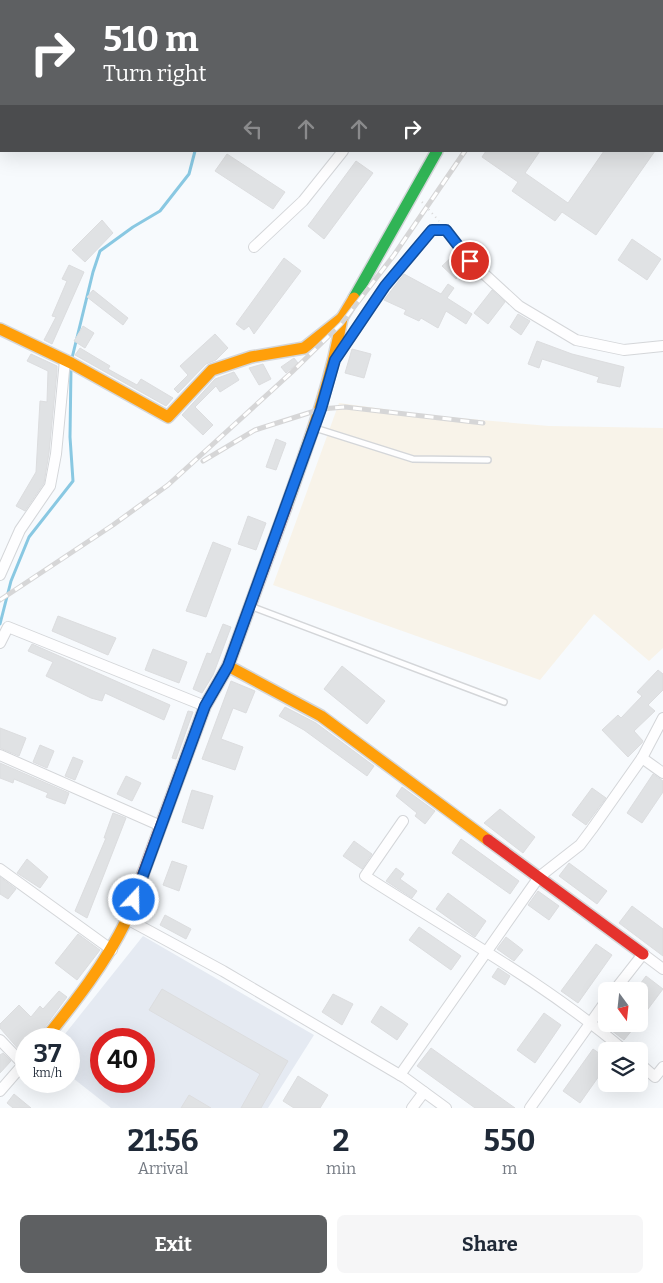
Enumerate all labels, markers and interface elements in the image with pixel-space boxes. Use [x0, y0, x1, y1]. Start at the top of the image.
text: 510 m [103, 18, 199, 60]
icon: right [20, 20, 85, 85]
text: Turn right [103, 60, 206, 87]
icon: left [239, 115, 267, 143]
icon: ahead [292, 115, 320, 143]
icon: ahead [345, 115, 373, 143]
icon: right [398, 115, 426, 143]
pin [449, 240, 491, 282]
icon: arrive [456, 247, 484, 275]
position arrow [107, 873, 159, 925]
north arrow [598, 982, 648, 1032]
map controls [598, 982, 648, 1092]
speed limit sign: 40 [90, 1028, 155, 1093]
text: 37 [34, 1039, 61, 1069]
button: layers [598, 1042, 648, 1092]
text: km/h [33, 1066, 62, 1080]
text: 21:56 [127, 1123, 198, 1159]
text: 2 [333, 1123, 349, 1159]
text: 550 [484, 1123, 535, 1159]
text: Arrival [138, 1159, 188, 1178]
text: min [326, 1159, 356, 1178]
text: m [502, 1159, 517, 1178]
button: Exit [20, 1215, 327, 1273]
button: Share [337, 1215, 643, 1273]

